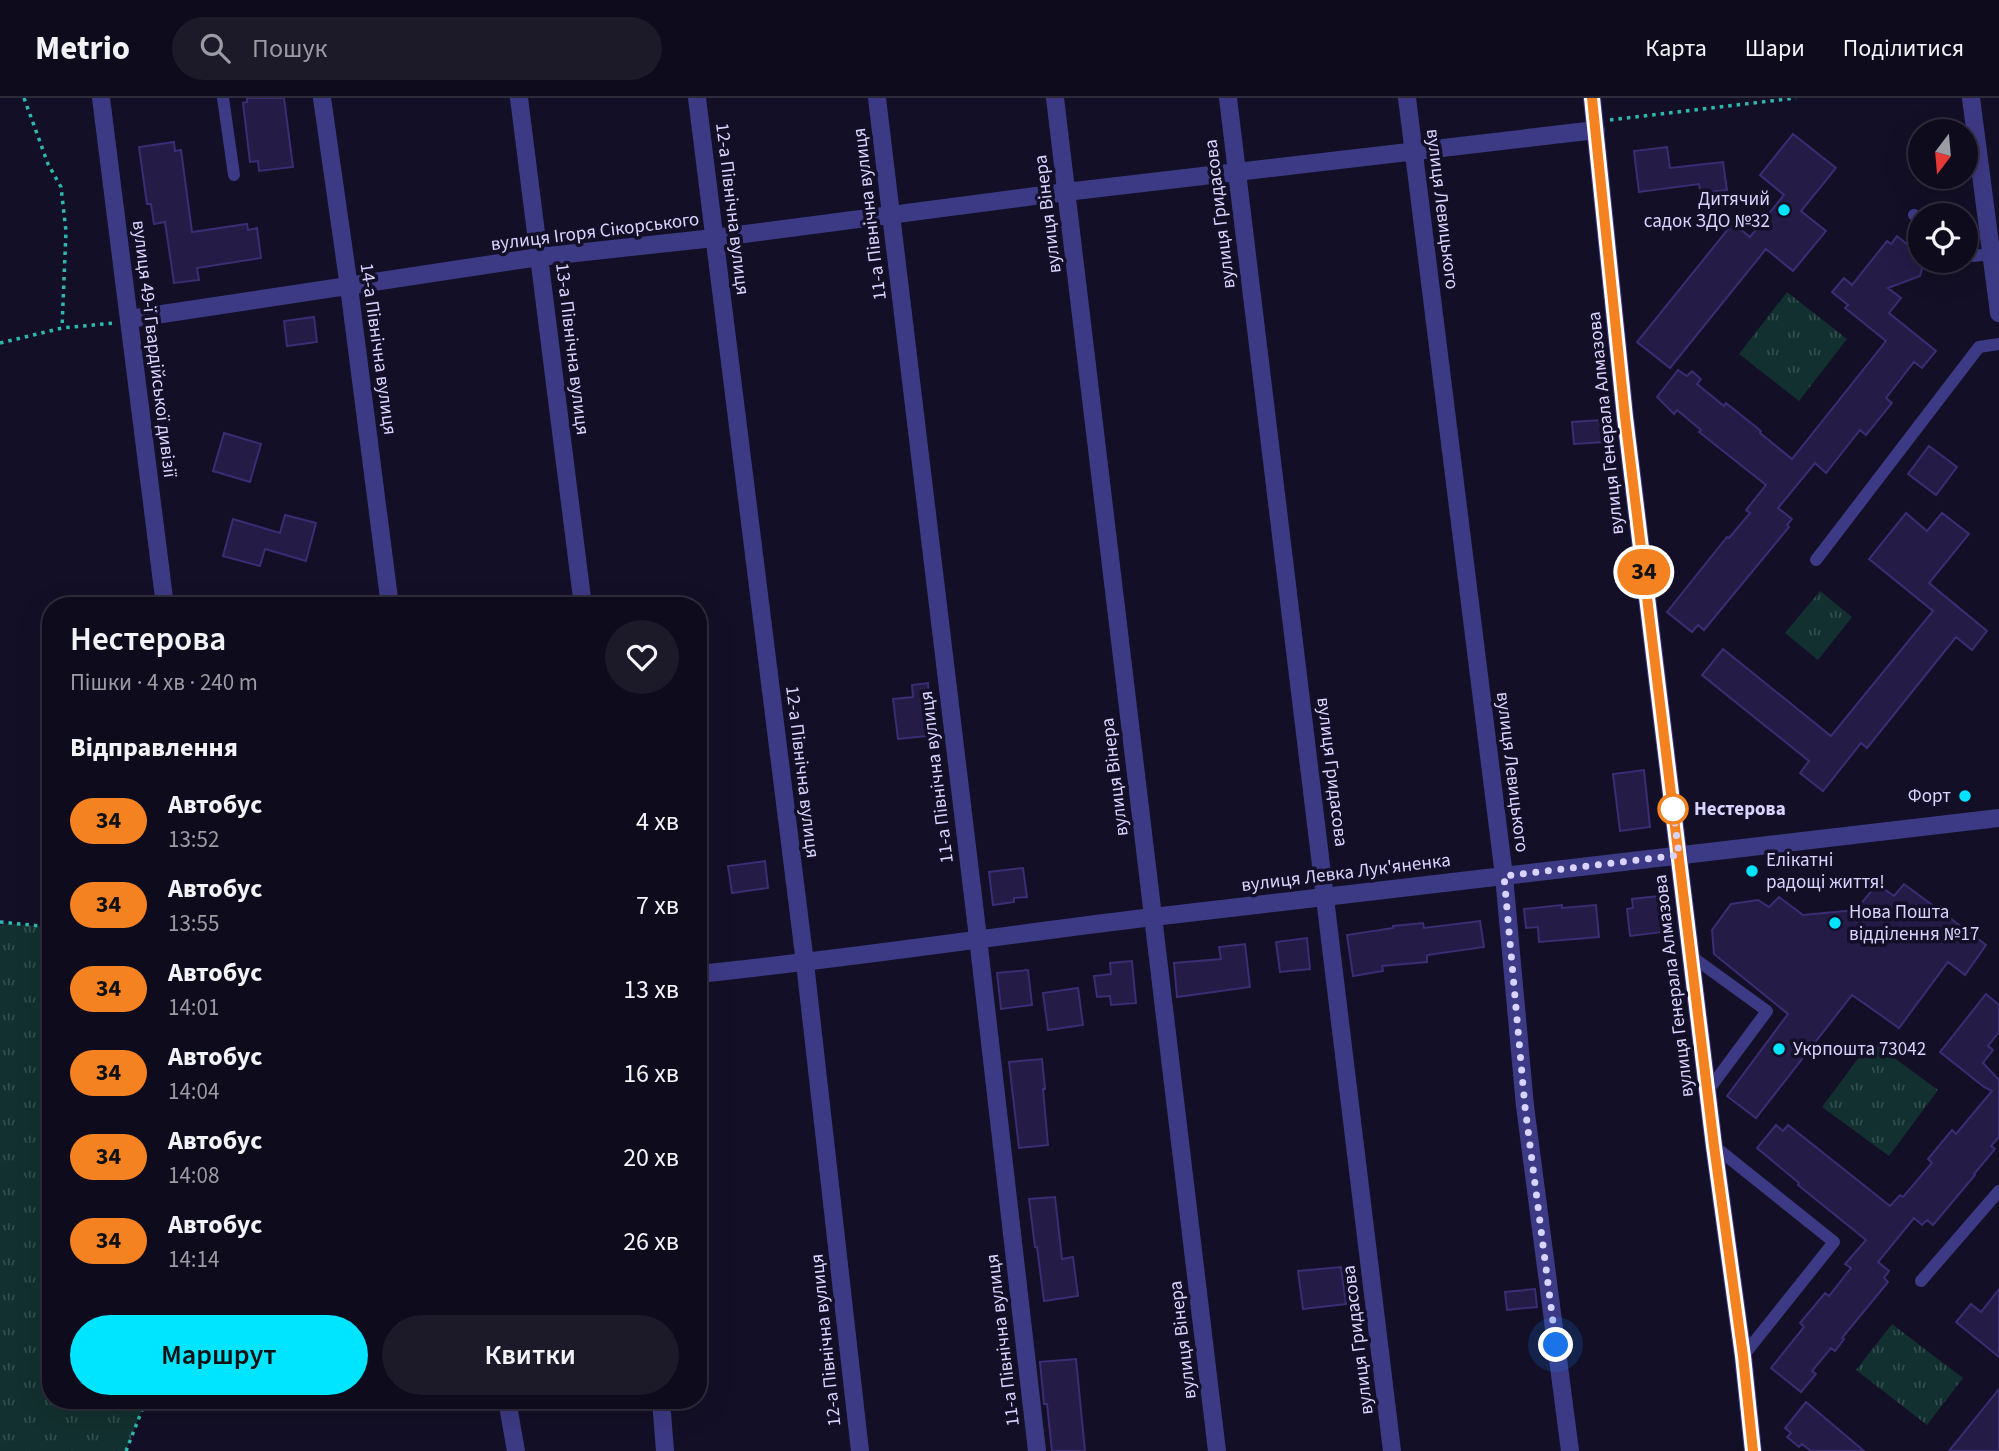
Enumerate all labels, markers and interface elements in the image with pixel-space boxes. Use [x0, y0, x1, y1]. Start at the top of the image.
search box [172, 17, 662, 80]
text: Metrio [35, 25, 130, 72]
icon: search [196, 29, 234, 67]
text: Пошук [252, 30, 327, 67]
text: Карта [1645, 31, 1707, 66]
text: Шари [1745, 31, 1805, 66]
text: Поділитися [1843, 31, 1964, 66]
north arrow [1908, 119, 1978, 189]
map controls [1908, 119, 1978, 273]
street label: 12-а Північна вулиця [708, 121, 756, 297]
street label: 11-а Північна вулиця [846, 126, 894, 302]
street label: вулиця Левицького [1419, 127, 1465, 291]
street label: вулиця Гридасова [1197, 138, 1243, 290]
street label: вулиця Вінера [1027, 153, 1069, 275]
place label: Дитячий садок ЗДО №32 [1644, 186, 1770, 235]
marker: Дитячий садок ЗДО №32 [1776, 202, 1792, 218]
button: locate [1908, 203, 1978, 273]
street label: вулиця Ігоря Сікорського [489, 206, 701, 258]
street label: вулиця 49-ї Гвардійської дивізії [125, 219, 183, 480]
street label: 14-а Північна вулиця [353, 261, 403, 437]
street label: 13-а Північна вулиця [548, 261, 596, 437]
street label: вулиця Генерала Алмазова [1581, 310, 1631, 536]
line badge: 34 [1612, 549, 1676, 595]
text: 34 [1631, 554, 1657, 589]
text: Нестерова [70, 616, 226, 663]
button: heart [605, 620, 679, 694]
text: Пішки · 4 хв · 240 m [70, 666, 258, 699]
street label: 12-а Північна вулиця [778, 684, 826, 860]
street label: 11-а Північна вулиця [913, 689, 961, 865]
street label: вулиця Левицького [1489, 690, 1535, 854]
street label: вулиця Гридасова [1309, 696, 1355, 848]
street label: вулиця Вінера [1094, 716, 1136, 838]
text: Відправлення [70, 729, 238, 766]
place label: Форт [1908, 783, 1951, 810]
text: Автобус [168, 786, 262, 823]
marker: Форт [1957, 788, 1973, 804]
marker: Нестерова [1658, 794, 1688, 824]
place label: Нестерова [1694, 796, 1786, 823]
text: 34 [96, 803, 121, 838]
text: 4 хв [636, 803, 679, 840]
text: 13:52 [168, 823, 219, 856]
street label: вулиця Левка Лук'яненка [1240, 847, 1452, 899]
place label: Елікатні радощі життя! [1766, 847, 1885, 896]
marker: Елікатні радощі життя! [1744, 863, 1760, 879]
text: Автобус [168, 870, 262, 907]
street label: вулиця Генерала Алмазова [1647, 873, 1701, 1099]
text: 34 [96, 887, 121, 922]
text: 7 хв [636, 887, 679, 924]
place label: Нова Пошта відділення №17 [1849, 899, 1979, 948]
text: 13:55 [168, 907, 219, 940]
marker: Нова Пошта відділення №17 [1827, 915, 1843, 931]
text: Автобус [168, 954, 262, 991]
text: 34 [96, 971, 121, 1006]
text: 13 хв [623, 971, 679, 1008]
text: 14:01 [168, 991, 219, 1024]
place label: Укрпошта 73042 [1793, 1036, 1926, 1063]
text: Автобус [168, 1038, 262, 1075]
marker: Укрпошта 73042 [1771, 1041, 1787, 1057]
text: 34 [96, 1055, 121, 1090]
text: 16 хв [623, 1055, 679, 1092]
text: 14:04 [168, 1075, 219, 1108]
text: Автобус [168, 1122, 262, 1159]
text: 34 [96, 1139, 121, 1174]
text: 20 хв [623, 1139, 679, 1176]
text: 14:08 [168, 1159, 219, 1192]
text: Автобус [168, 1206, 262, 1243]
text: 34 [96, 1223, 121, 1258]
text: 26 хв [623, 1223, 679, 1260]
text: 14:14 [168, 1243, 219, 1276]
street label: 12-а Північна вулиця [804, 1252, 848, 1428]
street label: 11-а Північна вулиця [979, 1252, 1027, 1428]
street label: вулиця Гридасова [1335, 1264, 1381, 1416]
street label: вулиця Вінера [1162, 1279, 1204, 1401]
button: Маршрут [70, 1315, 368, 1395]
button: Квитки [382, 1315, 679, 1395]
your location [1538, 1327, 1573, 1362]

